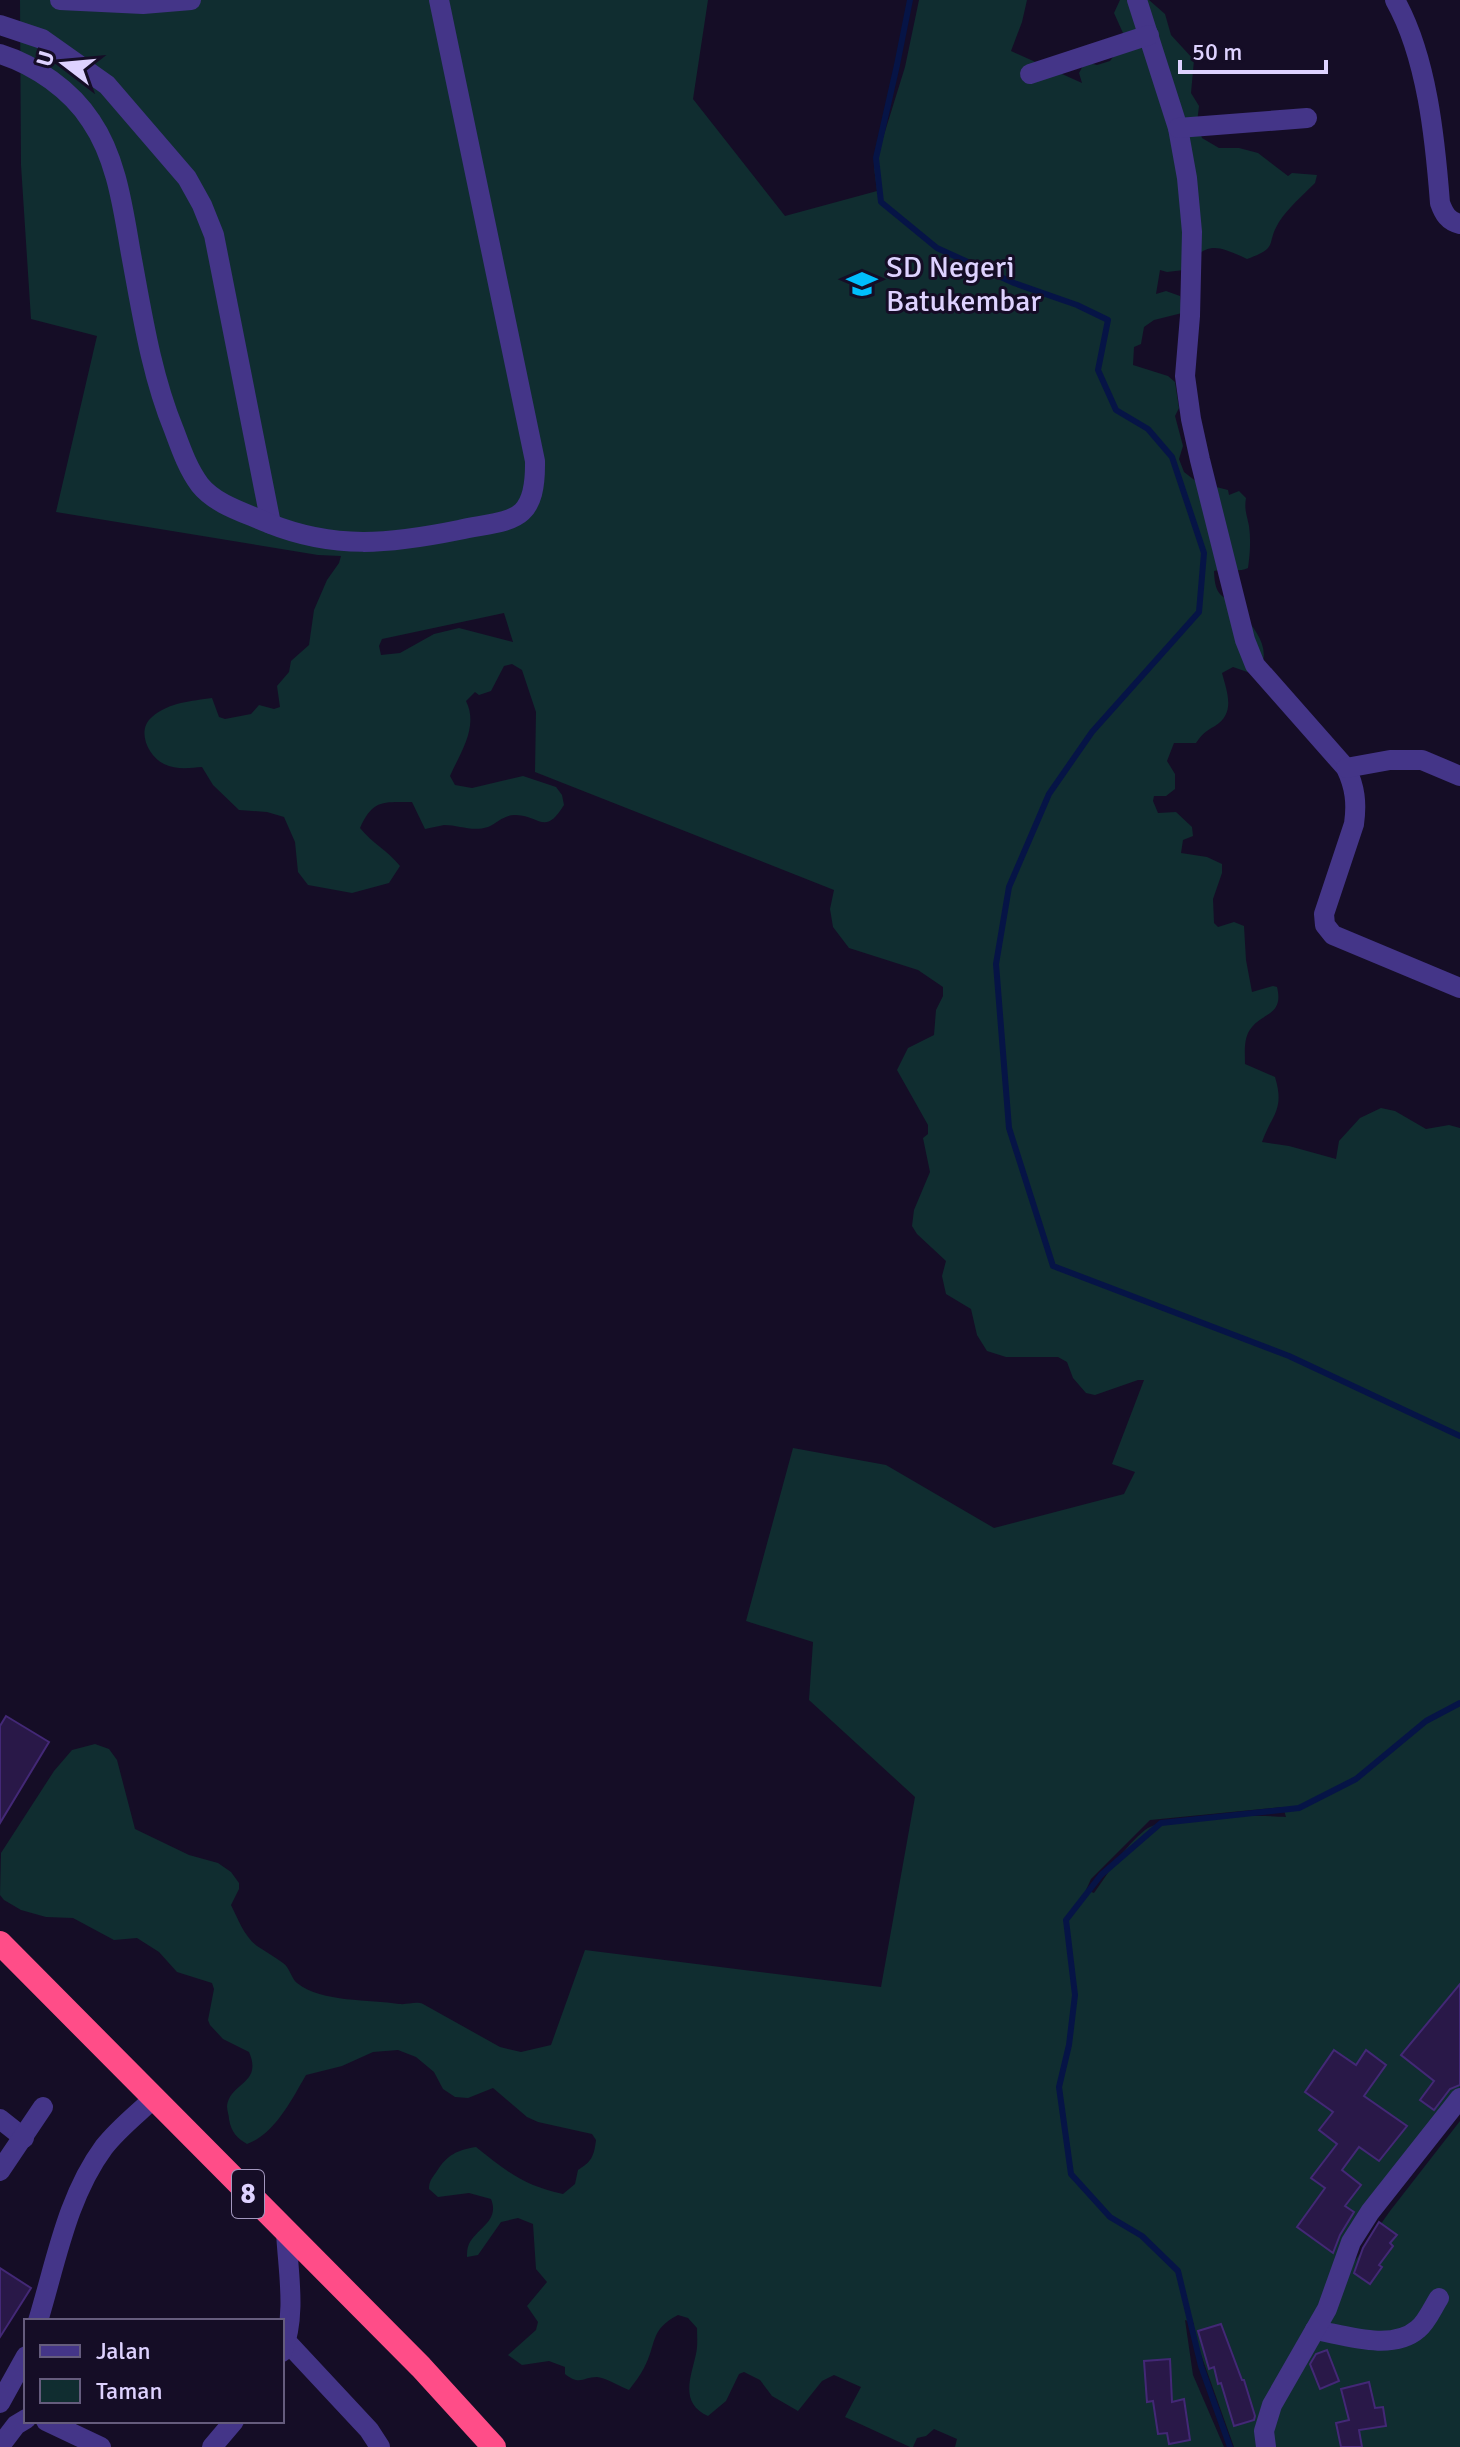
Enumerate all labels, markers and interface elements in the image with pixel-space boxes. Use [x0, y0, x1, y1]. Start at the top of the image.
north arrow [24, 24, 104, 104]
scale bar [1180, 24, 1326, 74]
text: 50 m [1192, 37, 1242, 67]
text: U [30, 48, 60, 69]
place label: SD Negeri Batukembar [886, 249, 1041, 320]
school or university icon: SD Negeri Batukembar [845, 267, 879, 301]
road number: 8 [232, 2170, 264, 2218]
legend [24, 2319, 284, 2423]
text: Jalan [96, 2336, 151, 2366]
text: Taman [96, 2376, 163, 2406]

